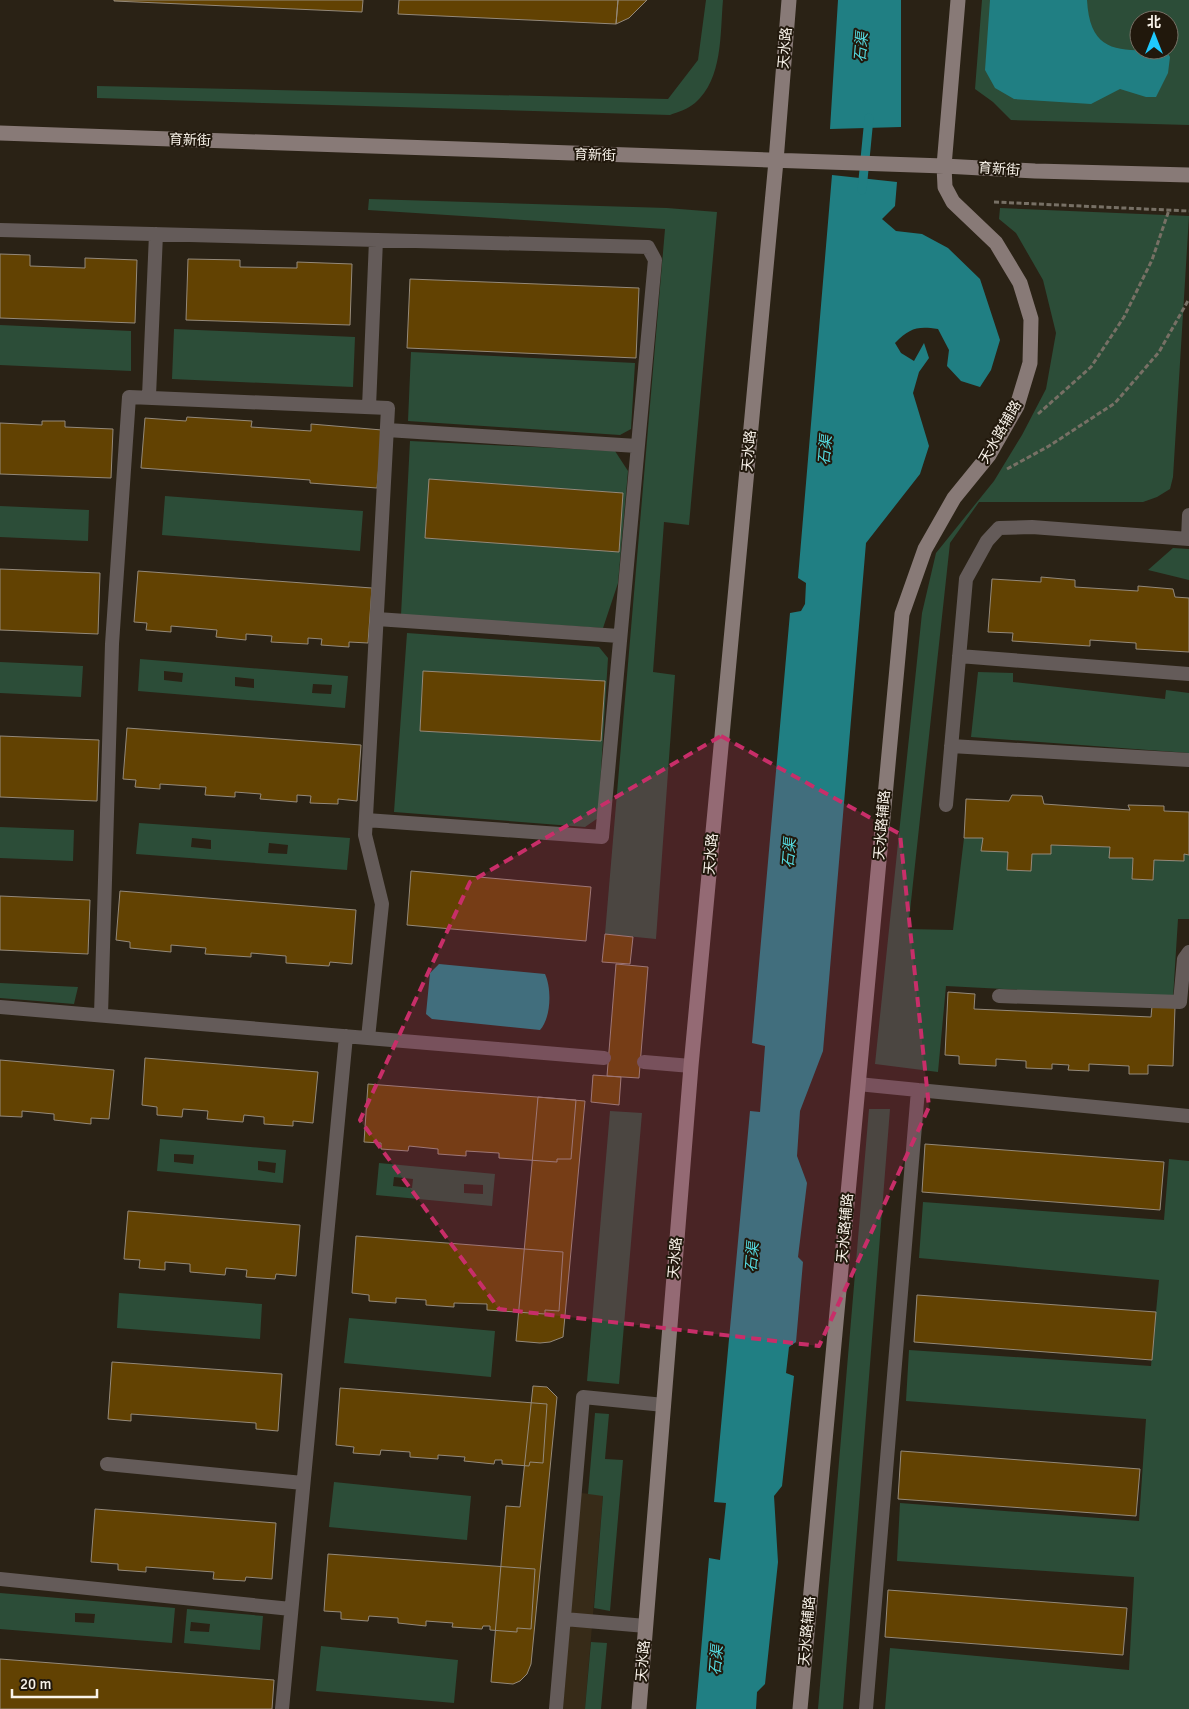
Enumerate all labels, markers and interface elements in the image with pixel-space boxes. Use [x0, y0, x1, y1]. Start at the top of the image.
north arrow [1129, 10, 1179, 60]
text: 北 [1147, 14, 1161, 31]
street label: 天水路 [775, 26, 795, 70]
water label: 石渠 [851, 29, 871, 63]
street label: 育新街 [169, 131, 211, 149]
street label: 育新街 [574, 146, 616, 164]
street label: 育新街 [977, 159, 1021, 179]
street label: 天水路辅路 [975, 397, 1025, 467]
street label: 天水路 [739, 429, 759, 473]
water label: 石渠 [815, 432, 835, 466]
street label: 天水路辅路 [870, 789, 894, 861]
street label: 天水路 [701, 832, 721, 876]
water label: 石渠 [779, 835, 799, 869]
street label: 天水路辅路 [833, 1192, 857, 1264]
street label: 天水路 [665, 1236, 685, 1280]
water label: 石渠 [742, 1239, 762, 1273]
street label: 天水路辅路 [795, 1595, 819, 1667]
street label: 天水路 [633, 1639, 653, 1683]
water label: 石渠 [706, 1642, 726, 1676]
scale bar [12, 1666, 98, 1698]
text: 20 m [20, 1675, 51, 1693]

